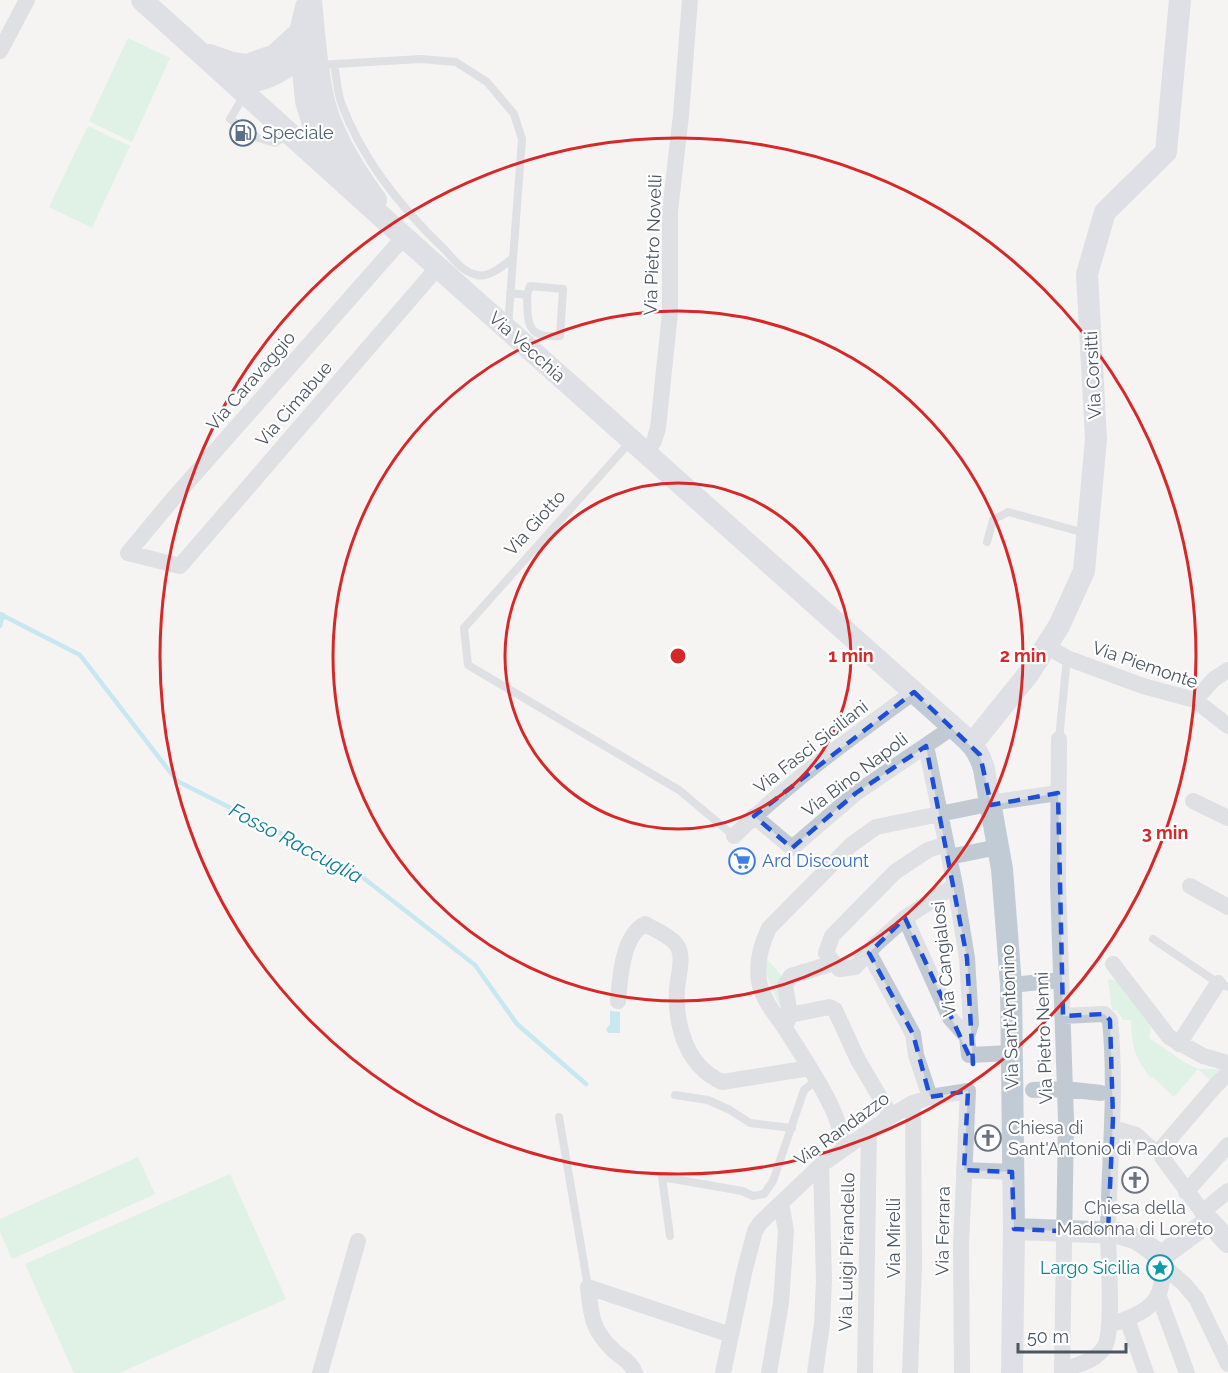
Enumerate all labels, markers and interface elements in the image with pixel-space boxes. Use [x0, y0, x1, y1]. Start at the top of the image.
fuel station icon: Speciale [228, 118, 258, 148]
place label: Speciale [262, 122, 334, 143]
street label: Via Pietro Novelli [640, 174, 665, 316]
street label: Via Vecchia [485, 307, 570, 386]
street label: Via Caravaggio [202, 327, 300, 435]
street label: Via Corsitti [1080, 330, 1105, 420]
street label: Via Cimabue [251, 357, 336, 450]
street label: Via Giotto [500, 485, 570, 560]
street label: Via Piemonte [1090, 637, 1201, 693]
text: 1 min [828, 645, 874, 666]
text: 2 min [1000, 645, 1046, 666]
centre of rings [668, 646, 688, 666]
street label: Via Fasci Siciliani [750, 696, 872, 798]
street label: Via Bino Napoli [798, 728, 912, 821]
water label: Fosso Raccuglia [225, 798, 367, 888]
text: 3 min [1142, 822, 1188, 843]
supermarket icon: Ard Discount [727, 846, 757, 876]
place label: Ard Discount [762, 850, 869, 871]
street label: Via Cangialosi [927, 900, 960, 1018]
street label: Via Sant'Antonino [996, 944, 1023, 1090]
street label: Via Pietro Nenni [1031, 971, 1056, 1105]
street label: Via Randazzo [790, 1087, 893, 1170]
place label: Chiesa di Sant'Antonio di Padova [1008, 1117, 1198, 1159]
church icon: Chiesa di Sant'Antonio di Padova [973, 1123, 1003, 1153]
church icon: Chiesa della Madonna di Loreto [1120, 1165, 1150, 1195]
street label: Via Luigi Pirandello [835, 1172, 858, 1332]
street label: Via Ferrara [931, 1186, 954, 1276]
place label: Chiesa della Madonna di Loreto [1057, 1197, 1214, 1239]
street label: Via Mirelli [883, 1198, 904, 1278]
place icon: Largo Sicilia [1145, 1253, 1175, 1283]
place label: Largo Sicilia [1040, 1257, 1140, 1278]
scale bar [1018, 1316, 1126, 1354]
text: 50 m [1027, 1326, 1069, 1347]

